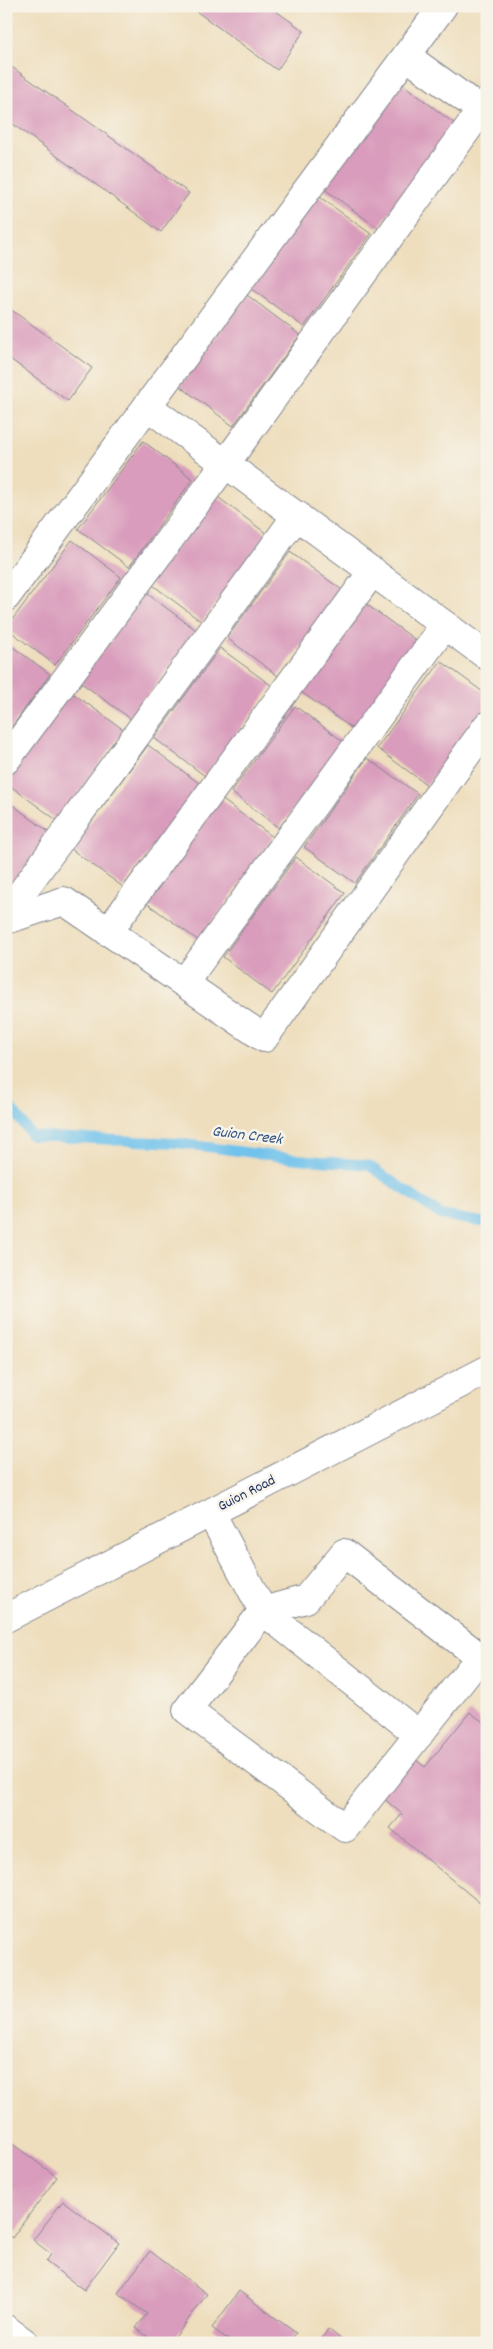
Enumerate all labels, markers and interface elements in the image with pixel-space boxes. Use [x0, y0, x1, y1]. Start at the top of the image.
water label: Guion Creek [211, 1120, 285, 1152]
street label: Guion Road [214, 1470, 280, 1518]

